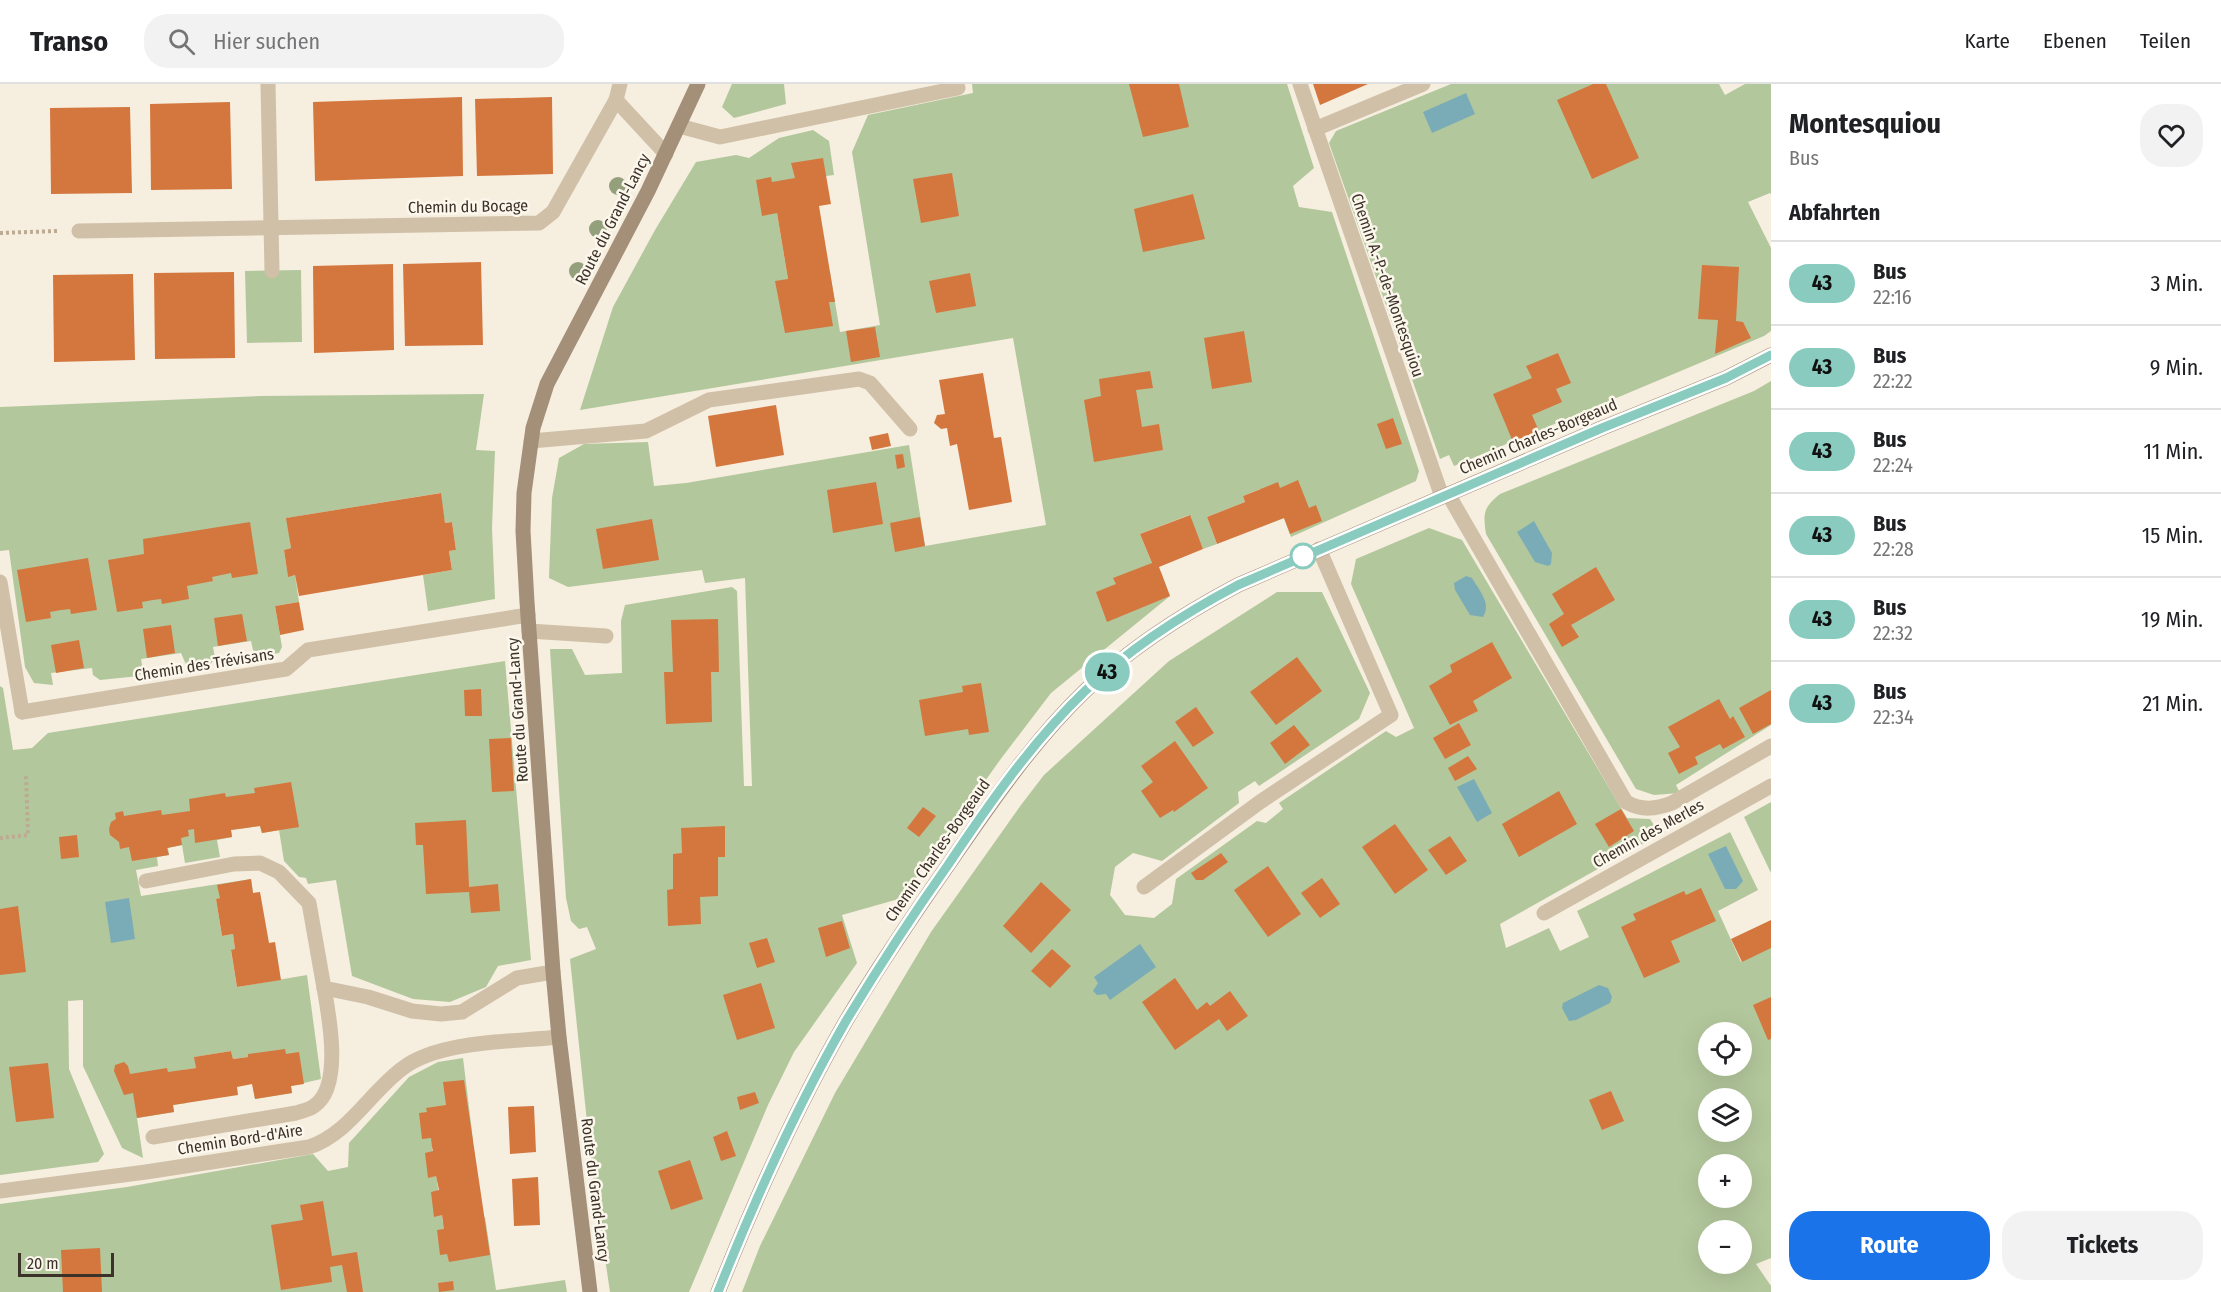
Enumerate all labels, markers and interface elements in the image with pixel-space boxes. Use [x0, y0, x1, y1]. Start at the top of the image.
search box [144, 14, 564, 68]
text: Transo [30, 25, 108, 58]
icon: search [165, 25, 198, 58]
text: Hier suchen [213, 28, 320, 55]
text: Karte [1964, 28, 2010, 54]
text: Ebenen [2043, 28, 2107, 54]
text: Teilen [2140, 28, 2191, 54]
button: heart [2140, 104, 2203, 167]
text: Montesquiou [1789, 107, 1941, 140]
text: Bus [1789, 146, 1819, 170]
street label: Route du Grand-Lancy [571, 150, 654, 288]
street label: Chemin A.-P.-de-Montesquiou [1347, 191, 1428, 379]
street label: Chemin du Bocage [408, 196, 528, 217]
text: Abfahrten [1789, 199, 1880, 226]
text: Bus [1873, 258, 1906, 285]
text: 43 [1812, 270, 1832, 296]
text: 3 Min. [2150, 270, 2203, 297]
text: 22:16 [1873, 285, 1912, 309]
text: Bus [1873, 342, 1906, 369]
text: 43 [1812, 354, 1832, 380]
text: 9 Min. [2150, 354, 2203, 381]
text: 22:22 [1873, 369, 1913, 393]
street label: Chemin Charles-Borgeaud [1456, 395, 1620, 478]
text: Bus [1873, 426, 1906, 453]
text: 43 [1812, 438, 1832, 464]
text: 11 Min. [2144, 438, 2203, 465]
text: 22:24 [1873, 453, 1913, 477]
text: Bus [1873, 510, 1906, 537]
text: 43 [1812, 522, 1832, 548]
text: 15 Min. [2142, 522, 2203, 549]
text: 22:28 [1873, 537, 1914, 561]
unlabelled marker [1290, 543, 1316, 569]
text: Bus [1873, 594, 1906, 621]
text: 43 [1812, 606, 1832, 632]
text: 19 Min. [2141, 606, 2203, 633]
text: 22:32 [1873, 621, 1913, 645]
street label: Route du Grand-Lancy [503, 636, 532, 783]
street label: Chemin des Trévisans [133, 644, 275, 685]
line badge: 43 [1080, 652, 1134, 692]
text: 43 [1097, 659, 1117, 685]
text: Bus [1873, 678, 1906, 705]
text: 43 [1812, 690, 1832, 716]
text: 21 Min. [2143, 690, 2203, 717]
text: 22:34 [1873, 705, 1914, 729]
street label: Chemin Charles-Borgeaud [881, 775, 994, 925]
street label: Chemin des Merles [1590, 795, 1707, 872]
map controls [1698, 1022, 1752, 1274]
button: locate [1698, 1022, 1752, 1076]
button: layers [1698, 1088, 1752, 1142]
street label: Route du Grand-Lancy [577, 1117, 614, 1264]
street label: Chemin Bord-d'Aire [176, 1120, 304, 1159]
button: + [1698, 1154, 1752, 1208]
button: Route [1789, 1211, 1990, 1280]
button: Tickets [2002, 1211, 2203, 1280]
button: − [1698, 1220, 1752, 1274]
scale bar [18, 1250, 114, 1278]
text: 20 m [27, 1254, 58, 1273]

